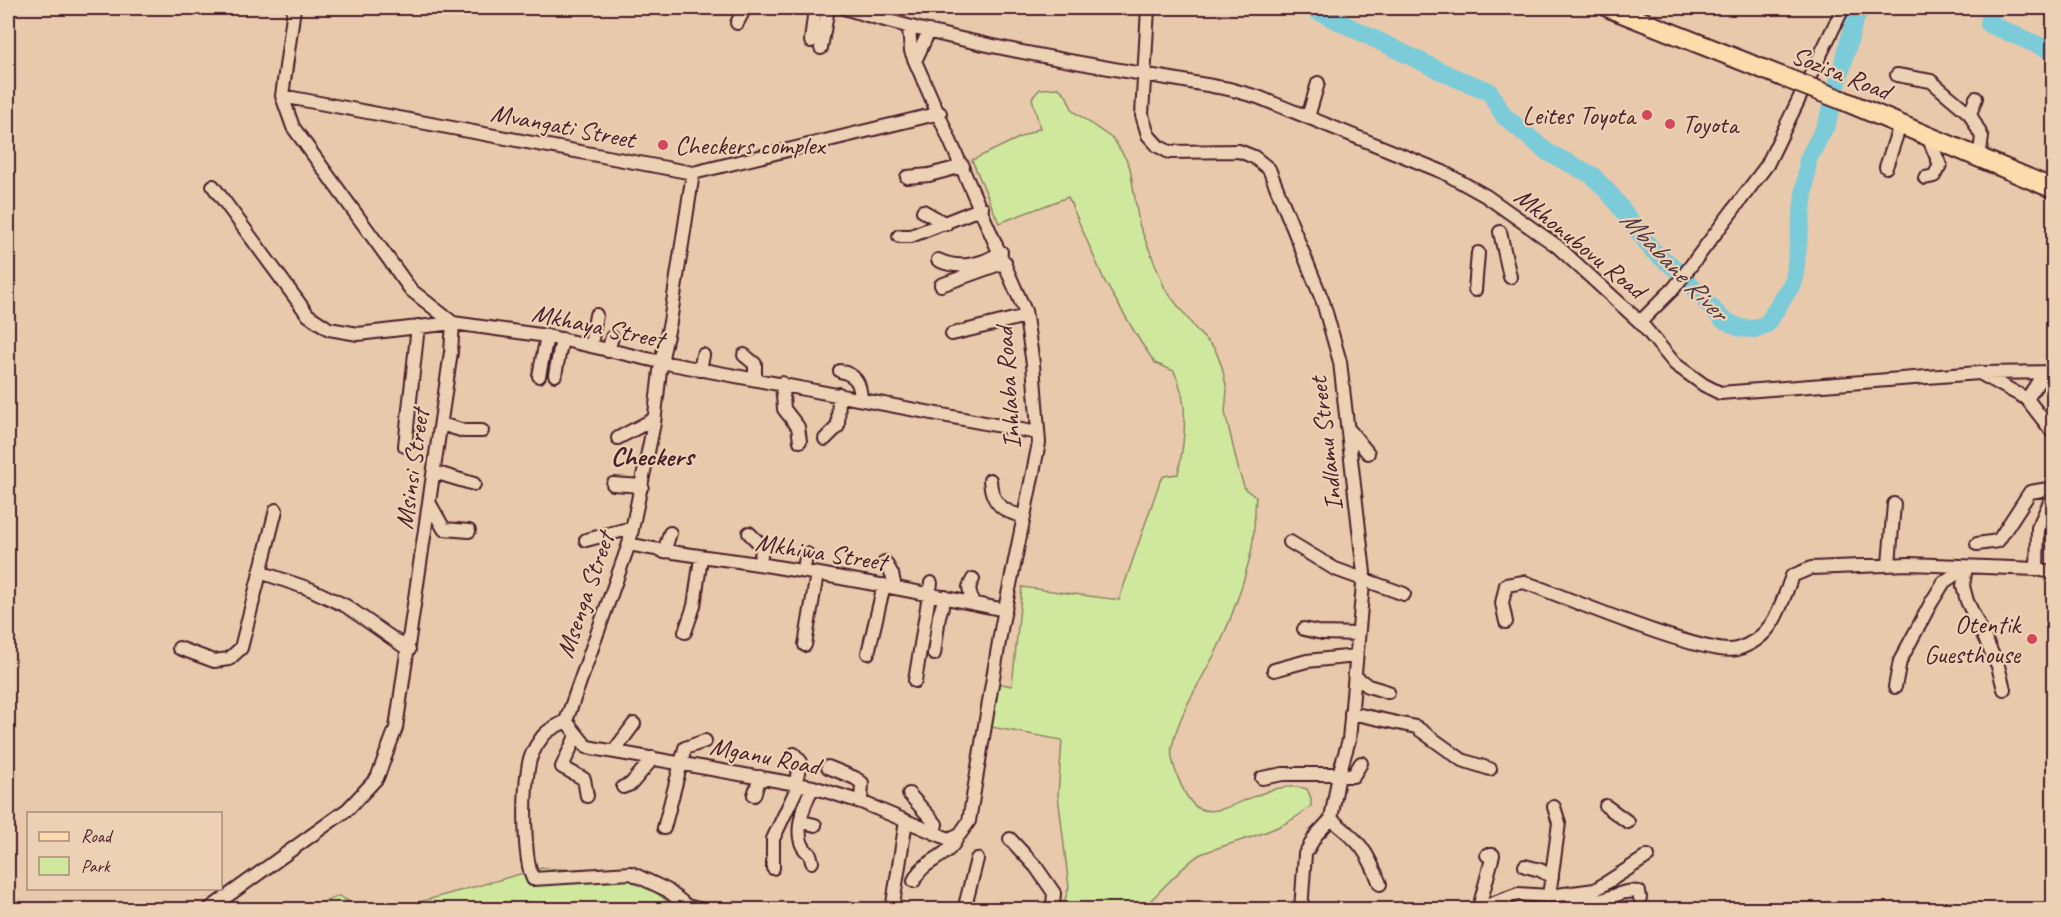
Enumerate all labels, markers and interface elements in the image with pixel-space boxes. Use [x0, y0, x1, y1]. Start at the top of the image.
street label: Sozisa Road [1787, 38, 1899, 109]
street label: Mvangati Street [488, 96, 640, 157]
place label: Leites Toyota [1522, 99, 1637, 132]
marker: Leites Toyota [1640, 108, 1654, 122]
place label: Toyota [1682, 108, 1740, 141]
marker: Toyota [1663, 117, 1677, 131]
place label: Checkers complex [675, 129, 826, 162]
marker: Checkers complex [656, 138, 670, 152]
street label: Mkhonubovu Road [1508, 180, 1655, 308]
water label: Mbabane River [1613, 203, 1738, 330]
street label: Mkhaya Street [529, 296, 670, 357]
street label: Inhlaba Road [987, 322, 1029, 450]
street label: Indlamu Street [1301, 373, 1351, 513]
street label: Msinsi Street [387, 404, 437, 531]
district label: Checkers [611, 439, 696, 473]
street label: Msenga Street [548, 525, 623, 662]
street label: Mkhiwa Street [753, 525, 892, 579]
place label: Otentik Guesthouse [1924, 608, 2022, 671]
marker: Otentik Guesthouse [2025, 632, 2039, 646]
street label: Mganu Road [708, 729, 826, 783]
legend [27, 812, 222, 890]
text: Road [81, 825, 114, 847]
text: Park [81, 855, 111, 877]

